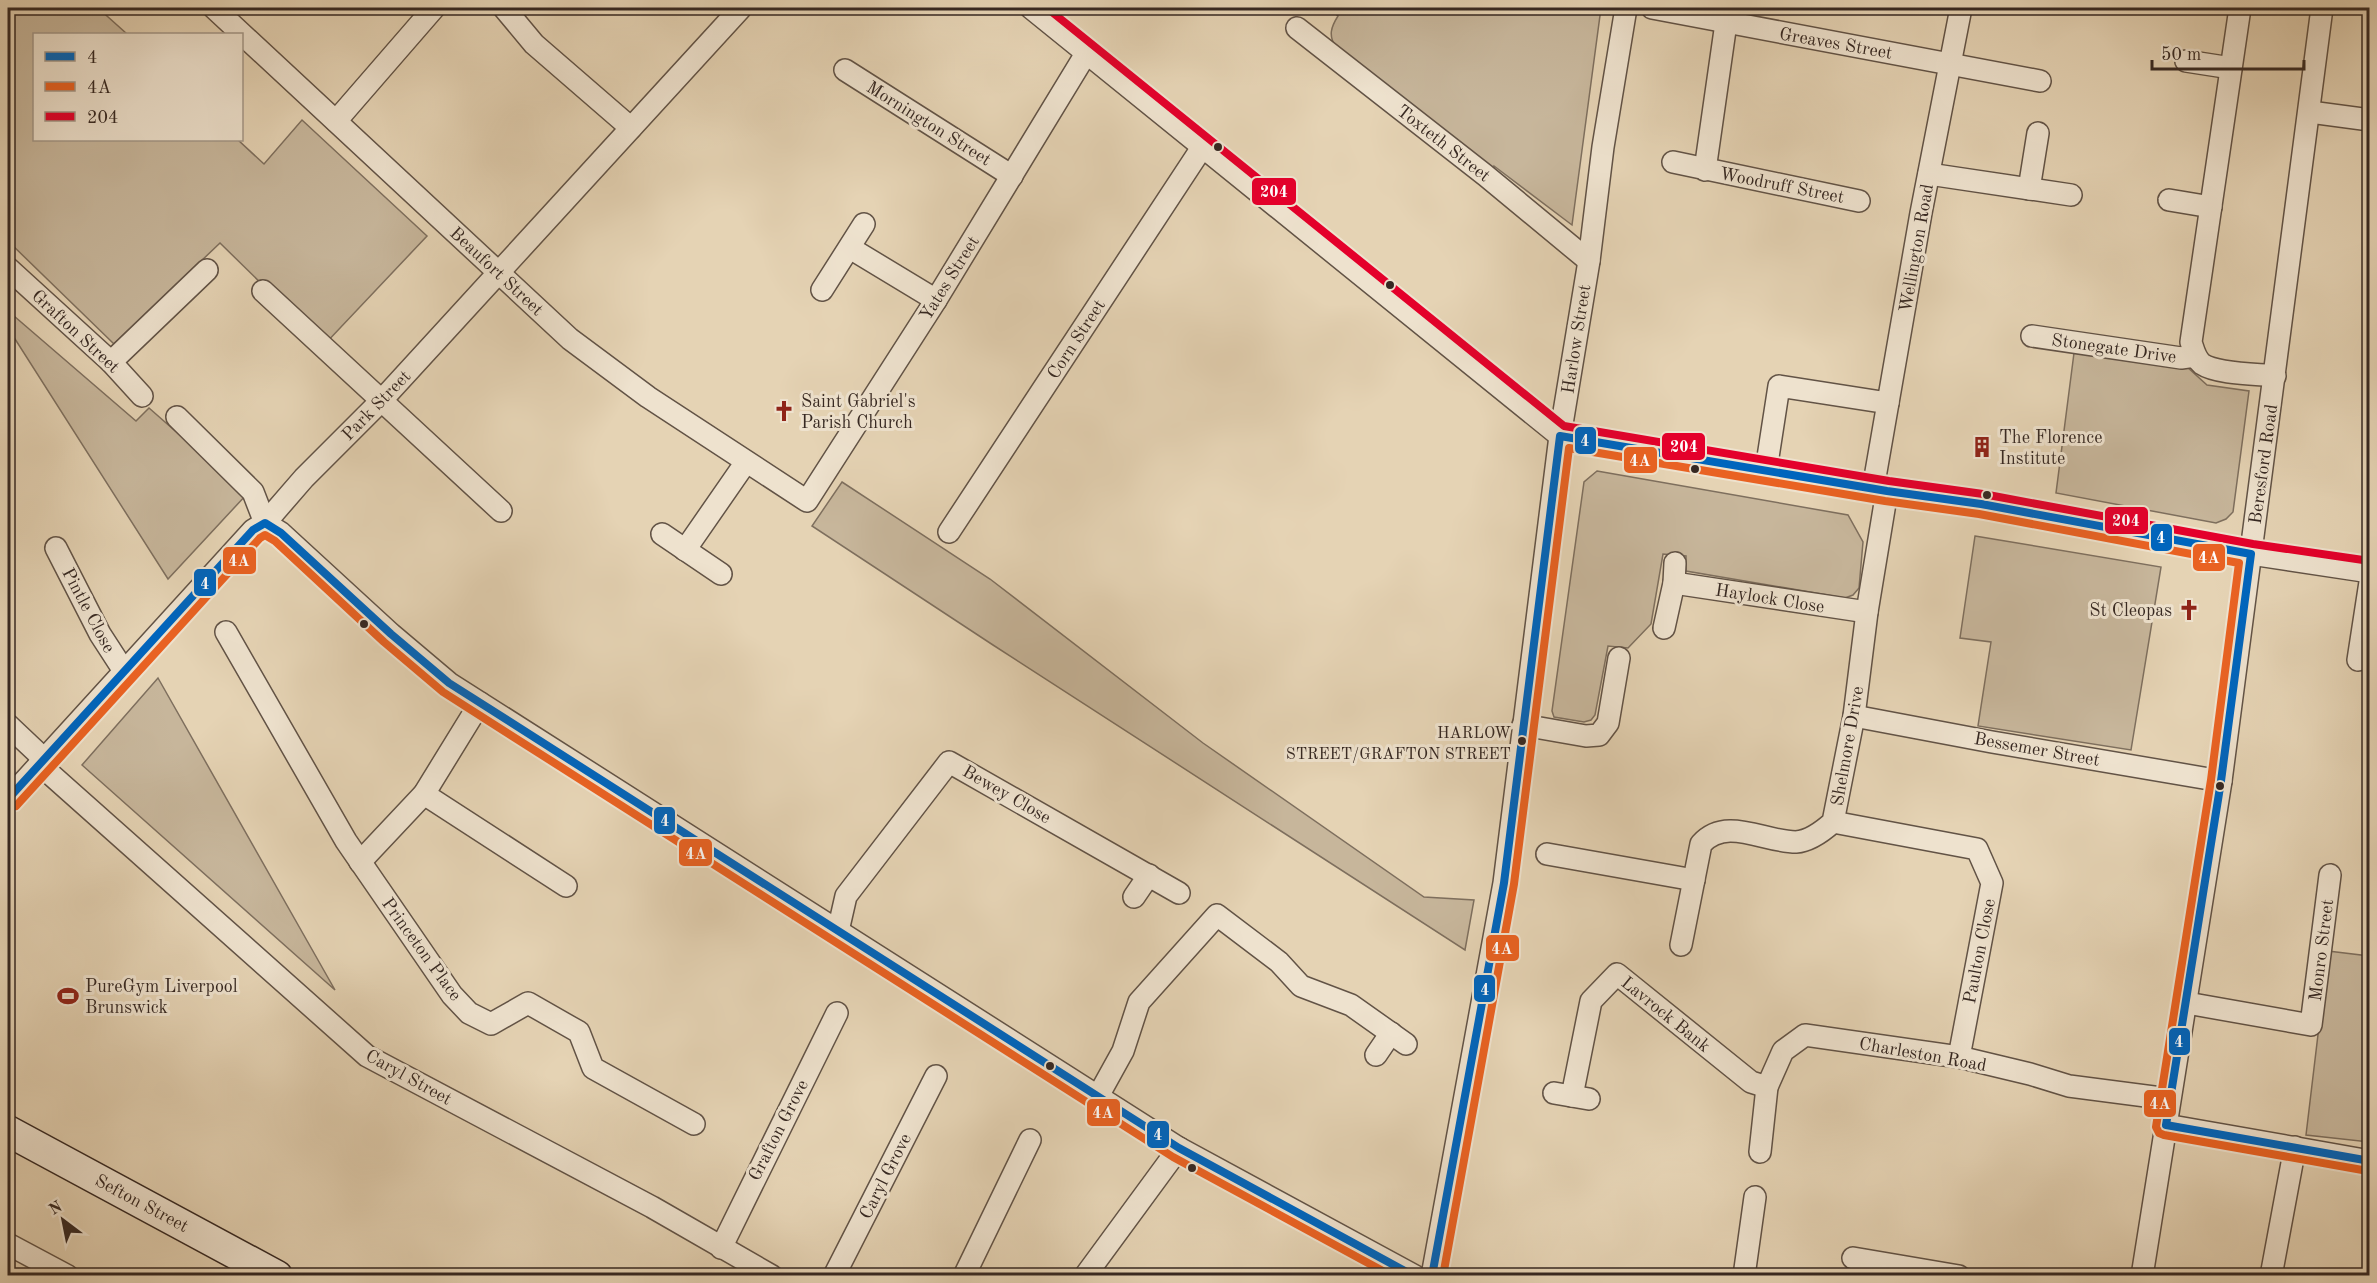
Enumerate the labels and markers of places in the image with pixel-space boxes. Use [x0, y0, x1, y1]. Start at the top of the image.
unlabelled marker [1212, 141, 1224, 153]
unlabelled marker [1384, 279, 1396, 291]
place label: Saint Gabriel's Parish Church [801, 393, 916, 432]
church icon: Saint Gabriel's Parish Church [772, 399, 796, 423]
place label: The Florence Institute [1999, 429, 2102, 468]
building icon: The Florence Institute [1970, 435, 1994, 459]
unlabelled marker [1689, 463, 1701, 475]
unlabelled marker [1981, 489, 1993, 501]
church icon: St Cleopas [2177, 598, 2201, 622]
place label: St Cleopas [2089, 602, 2172, 620]
unlabelled marker [358, 618, 370, 630]
place label: HARLOW STREET/GRAFTON STREET [1286, 726, 1511, 763]
marker: HARLOW STREET/GRAFTON STREET [1516, 735, 1528, 747]
unlabelled marker [2214, 780, 2226, 792]
place label: PureGym Liverpool Brunswick [85, 978, 238, 1017]
sports icon: PureGym Liverpool Brunswick [56, 984, 80, 1008]
unlabelled marker [1044, 1060, 1056, 1072]
unlabelled marker [1186, 1162, 1198, 1174]

